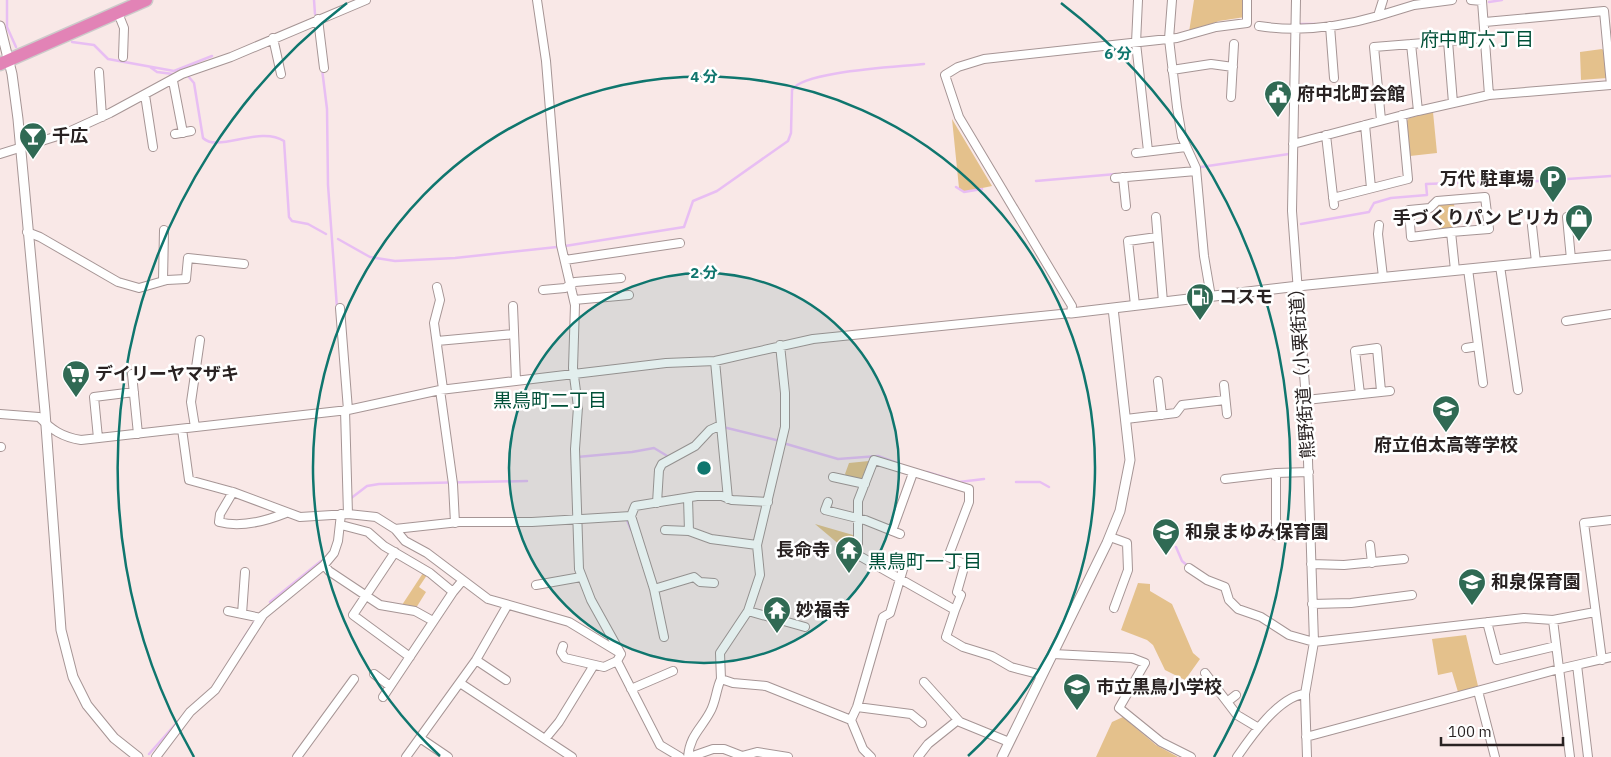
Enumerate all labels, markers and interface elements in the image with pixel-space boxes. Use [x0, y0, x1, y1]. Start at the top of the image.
district label: 府中町六丁目 [1420, 27, 1534, 51]
text: 6 分 [1104, 44, 1132, 63]
text: 4 分 [690, 67, 718, 86]
public building icon: 府中北町会館 [1263, 79, 1293, 118]
place label: 府中北町会館 [1297, 82, 1405, 105]
bar icon: 千広 [18, 121, 48, 160]
place label: 千広 [52, 124, 88, 147]
parking icon: 万代 駐車場 [1538, 164, 1568, 203]
place label: 万代 駐車場 [1440, 167, 1534, 190]
shop icon: 手づくりパン ピリカ [1564, 203, 1594, 242]
place label: 手づくりパン ピリカ [1393, 206, 1560, 229]
text: 2 分 [690, 263, 718, 282]
street label: 熊野街道（小栗街道） [1284, 278, 1319, 460]
fuel station icon: コスモ [1185, 282, 1215, 321]
place label: コスモ [1219, 285, 1273, 308]
supermarket icon: デイリーヤマザキ [61, 359, 91, 398]
place label: デイリーヤマザキ [95, 362, 239, 385]
district label: 黒鳥町二丁目 [493, 388, 607, 412]
school or university icon: 府立伯太高等学校 [1431, 394, 1461, 433]
place label: 府立伯太高等学校 [1374, 433, 1518, 456]
centre of rings [695, 459, 713, 477]
school or university icon: 和泉まゆみ保育園 [1151, 517, 1181, 556]
place label: 和泉まゆみ保育園 [1185, 520, 1329, 543]
temple icon: 長命寺 [834, 535, 864, 574]
place label: 長命寺 [776, 538, 830, 561]
district label: 黒鳥町一丁目 [868, 549, 982, 573]
school or university icon: 和泉保育園 [1457, 567, 1487, 606]
place label: 和泉保育園 [1491, 570, 1581, 593]
temple icon: 妙福寺 [762, 595, 792, 634]
place label: 妙福寺 [796, 598, 850, 621]
school or university icon: 市立黒鳥小学校 [1062, 672, 1092, 711]
place label: 市立黒鳥小学校 [1096, 675, 1222, 698]
scale bar [1441, 714, 1564, 746]
text: 100 m [1448, 722, 1492, 741]

